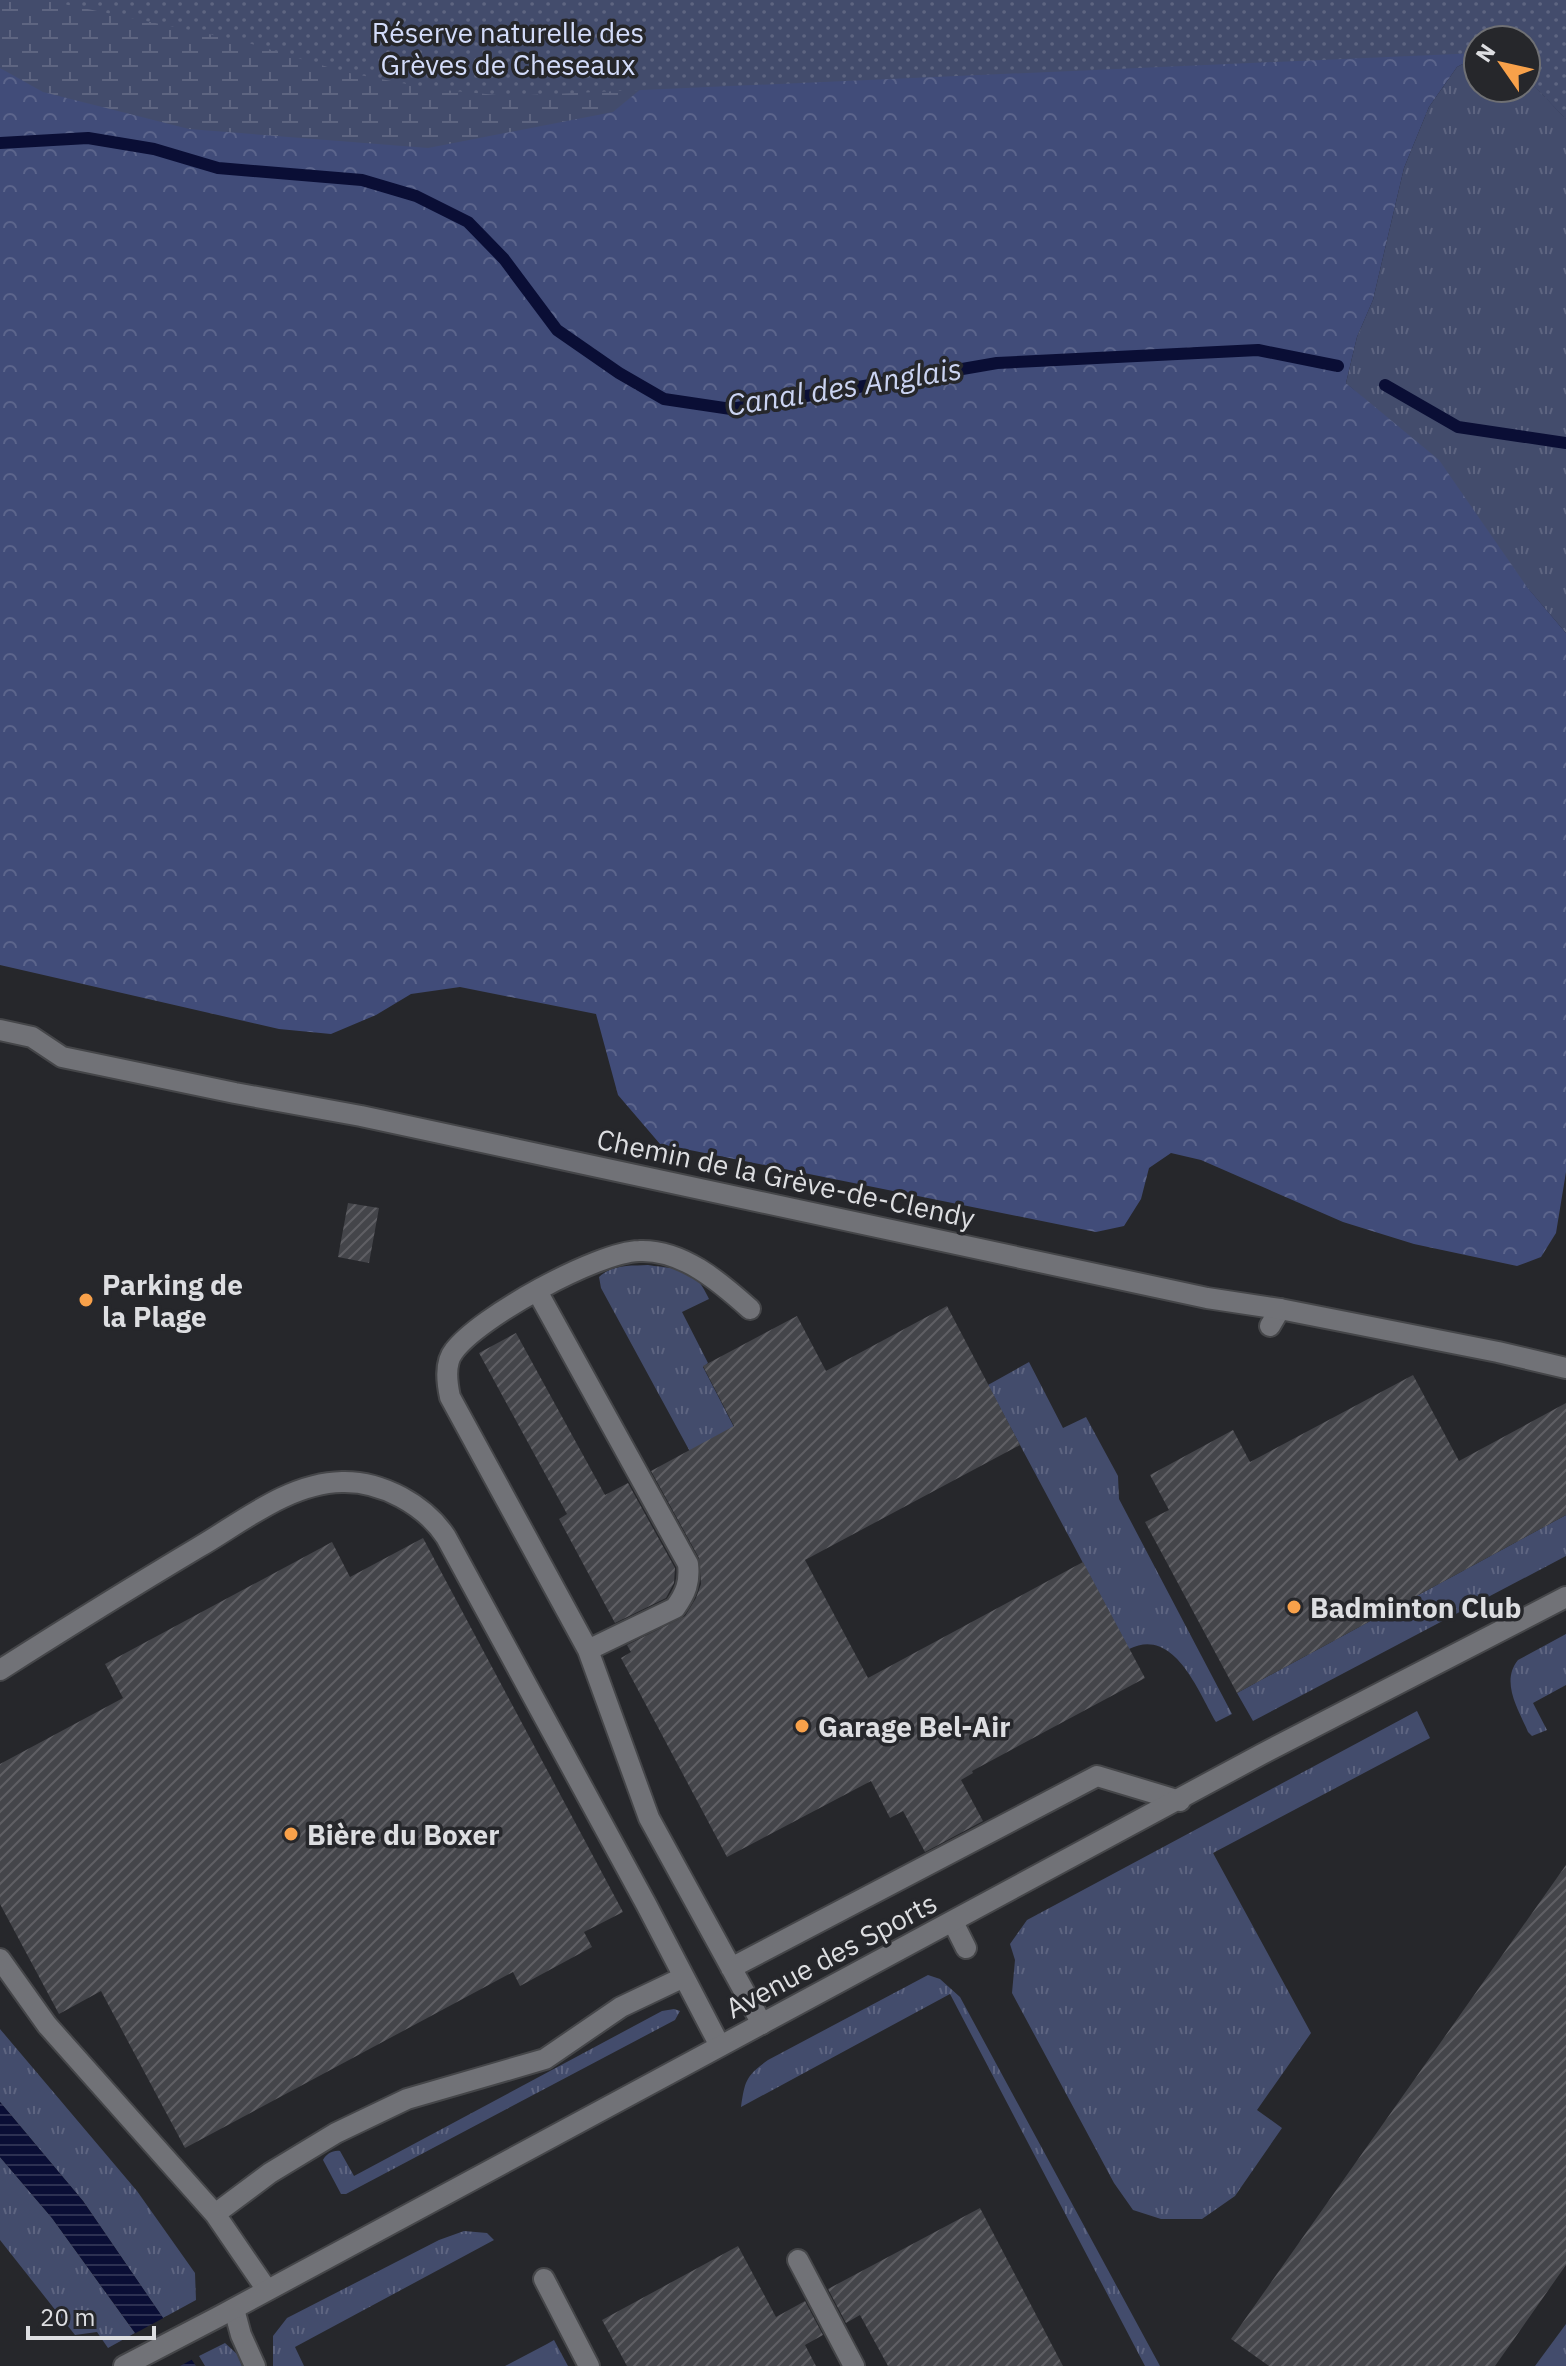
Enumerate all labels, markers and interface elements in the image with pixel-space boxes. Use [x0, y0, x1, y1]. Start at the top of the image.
park label: Réserve naturelle des Grèves de Cheseaux [372, 14, 644, 83]
north arrow [1462, 24, 1542, 104]
text: N [1469, 38, 1501, 67]
water label: Canal des Anglais [724, 348, 964, 424]
street label: Chemin de la Grève-de-Clendy [594, 1120, 978, 1236]
place label: Parking de la Plage [102, 1266, 243, 1335]
marker: Parking de la Plage [77, 1291, 95, 1309]
place label: Badminton Club [1310, 1589, 1522, 1626]
marker: Badminton Club [1285, 1598, 1303, 1616]
place label: Garage Bel-Air [818, 1708, 1011, 1745]
marker: Garage Bel-Air [793, 1717, 811, 1735]
place label: Bière du Boxer [307, 1816, 500, 1853]
marker: Bière du Boxer [282, 1825, 300, 1843]
street label: Avenue des Sports [719, 1884, 943, 2026]
scale bar [28, 2290, 154, 2340]
text: 20 m [40, 2301, 95, 2333]

